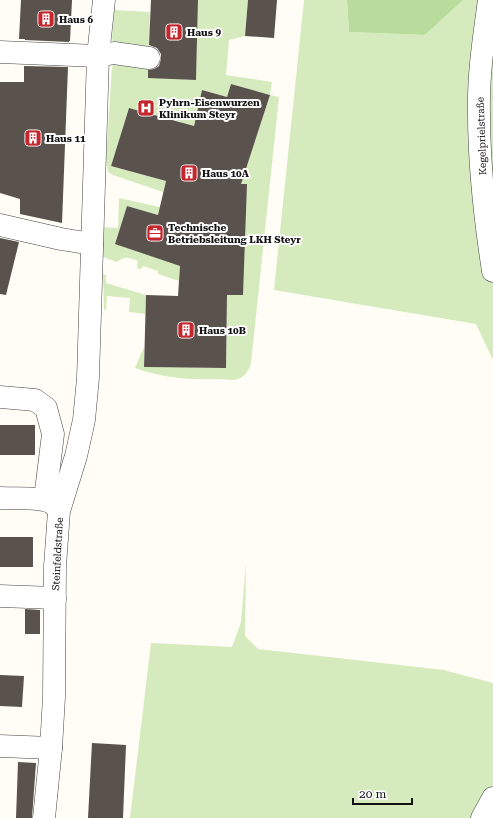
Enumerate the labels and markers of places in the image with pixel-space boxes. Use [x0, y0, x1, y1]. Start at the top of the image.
building icon: Haus 6 [36, 9, 56, 29]
place label: Haus 6 [59, 14, 93, 25]
building icon: Haus 9 [164, 22, 184, 42]
place label: Haus 9 [187, 27, 221, 38]
place label: Pyhrn-Eisenwurzen Klinikum Steyr [159, 97, 260, 120]
hospital icon: Pyhrn-Eisenwurzen Klinikum Steyr [136, 98, 156, 118]
building icon: Haus 11 [23, 128, 43, 148]
place label: Haus 11 [46, 133, 86, 144]
building icon: Haus 10A [179, 163, 199, 183]
place label: Haus 10A [202, 168, 250, 179]
place label: Technische Betriebsleitung LKH Steyr [168, 222, 301, 245]
office icon: Technische Betriebsleitung LKH Steyr [145, 223, 165, 243]
building icon: Haus 10B [176, 320, 196, 340]
place label: Haus 10B [199, 325, 246, 336]

